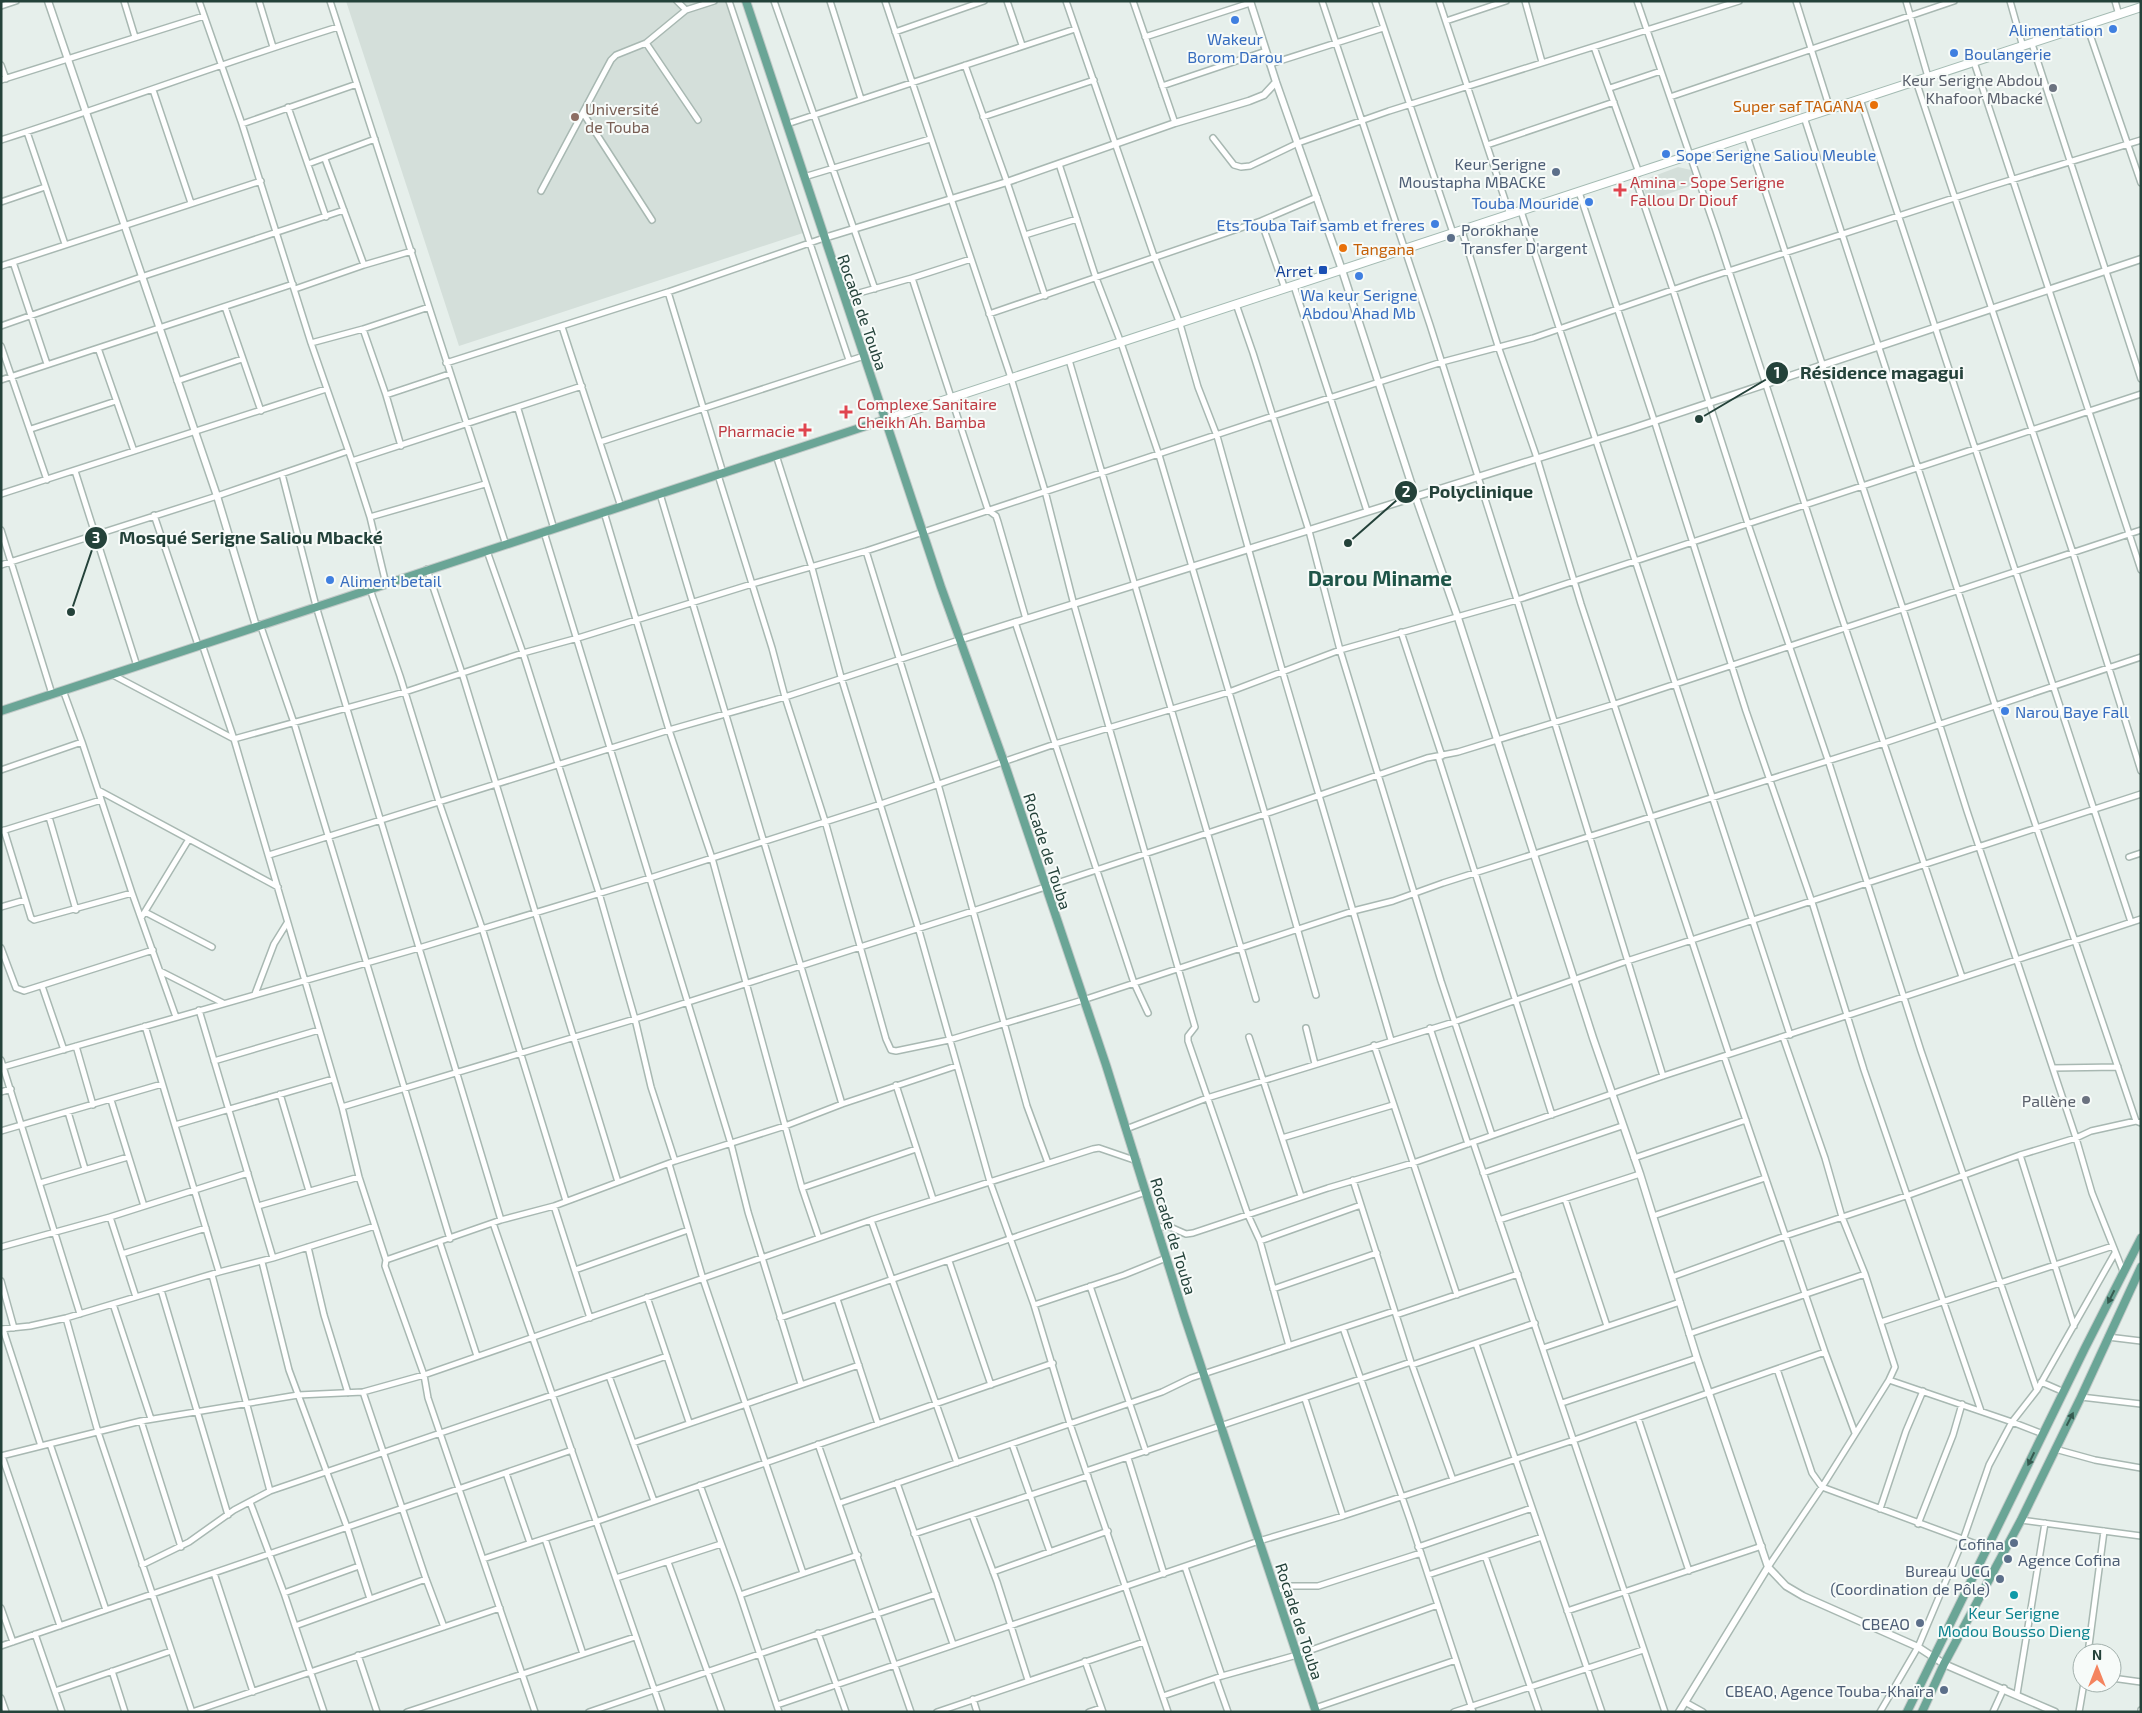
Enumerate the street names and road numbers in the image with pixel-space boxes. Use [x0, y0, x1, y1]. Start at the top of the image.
street label: Rocade de Touba [834, 252, 892, 372]
street label: Rocade de Touba [1020, 790, 1076, 912]
street label: Rocade de Touba [1147, 1175, 1201, 1297]
street label: Rocade de Touba [1272, 1560, 1328, 1682]

